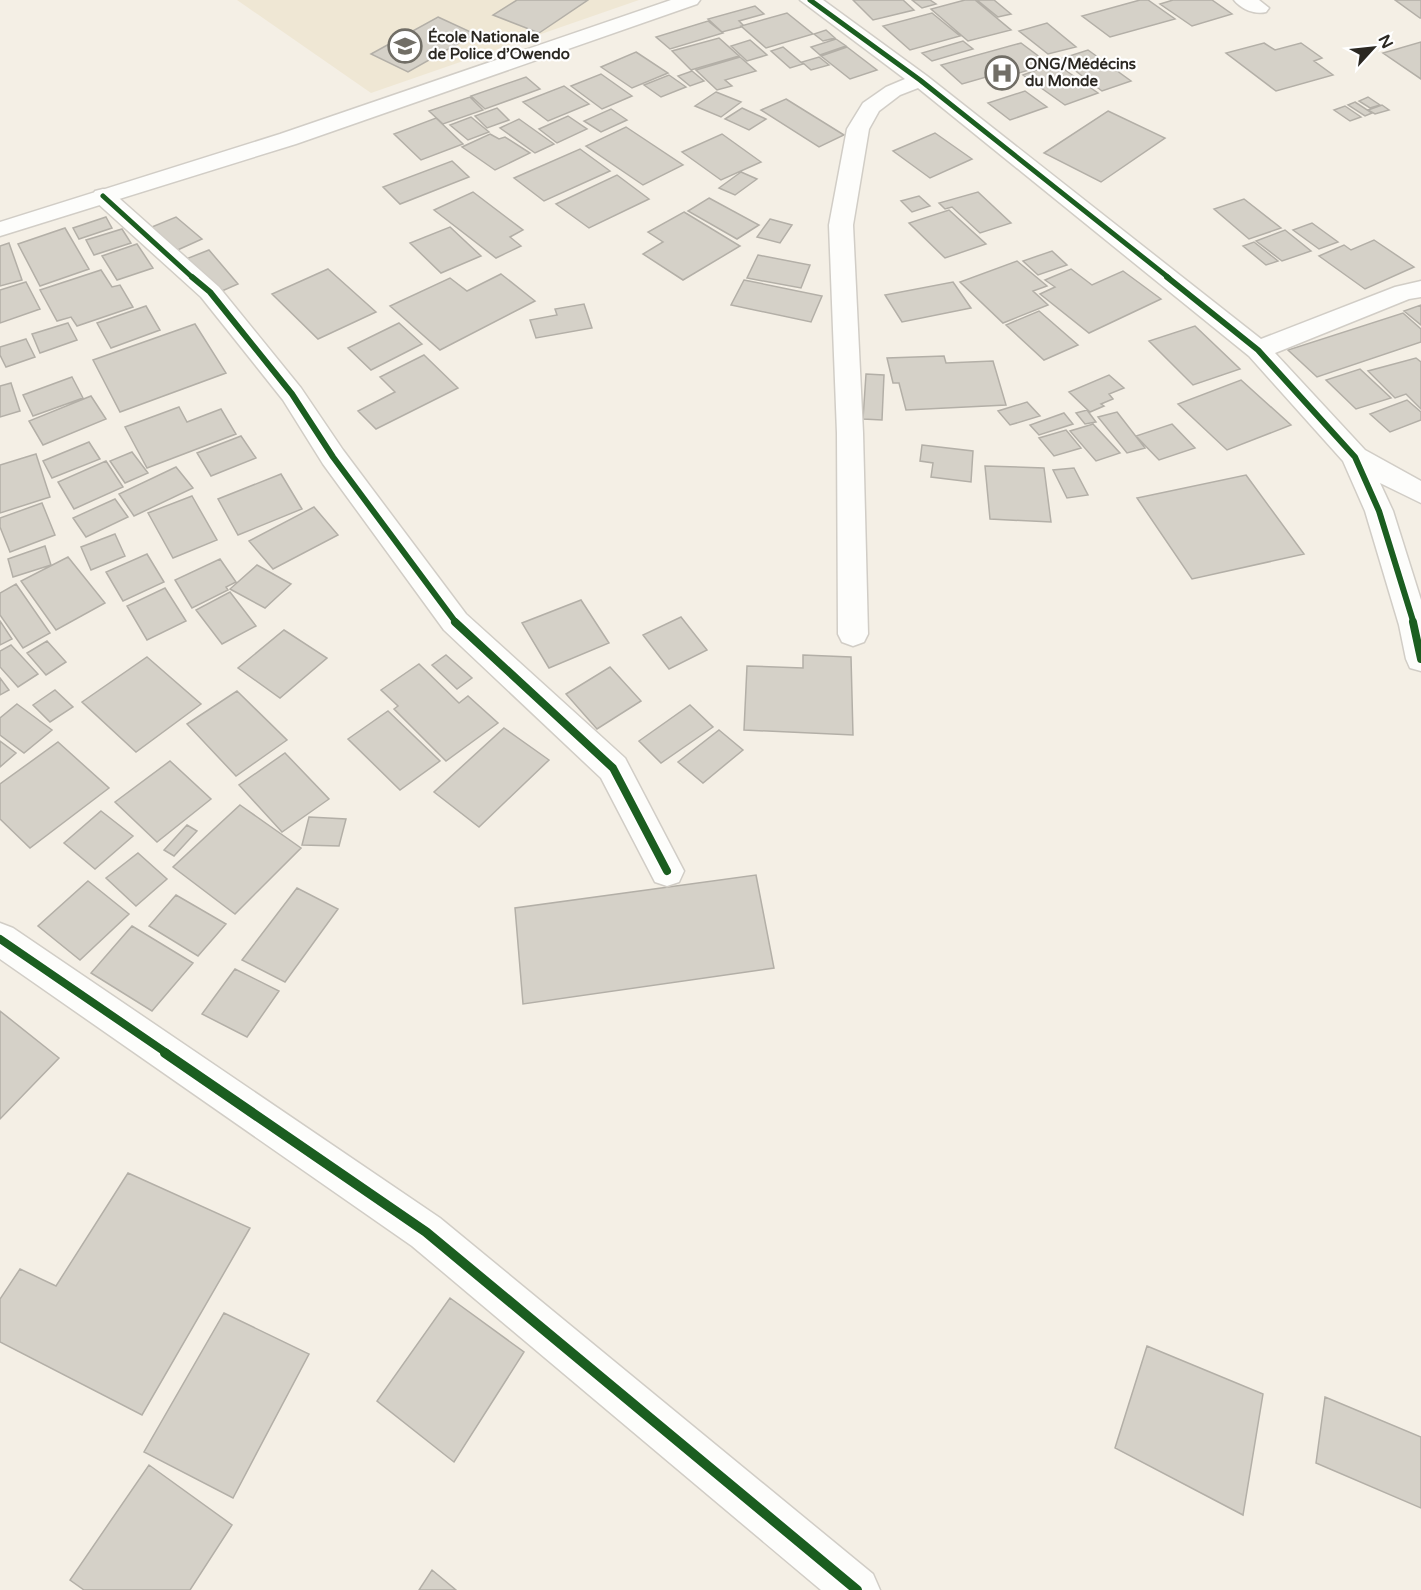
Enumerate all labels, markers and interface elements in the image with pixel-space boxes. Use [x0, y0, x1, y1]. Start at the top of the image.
north arrow [1343, 18, 1403, 78]
place label: École Nationale de Police d’Owendo [428, 27, 570, 63]
school or university icon: École Nationale de Police d’Owendo [387, 28, 423, 64]
text: N [1374, 31, 1397, 52]
hospital icon: ONG/Médécins du Monde [984, 55, 1020, 91]
place label: ONG/Médécins du Monde [1025, 55, 1136, 90]

